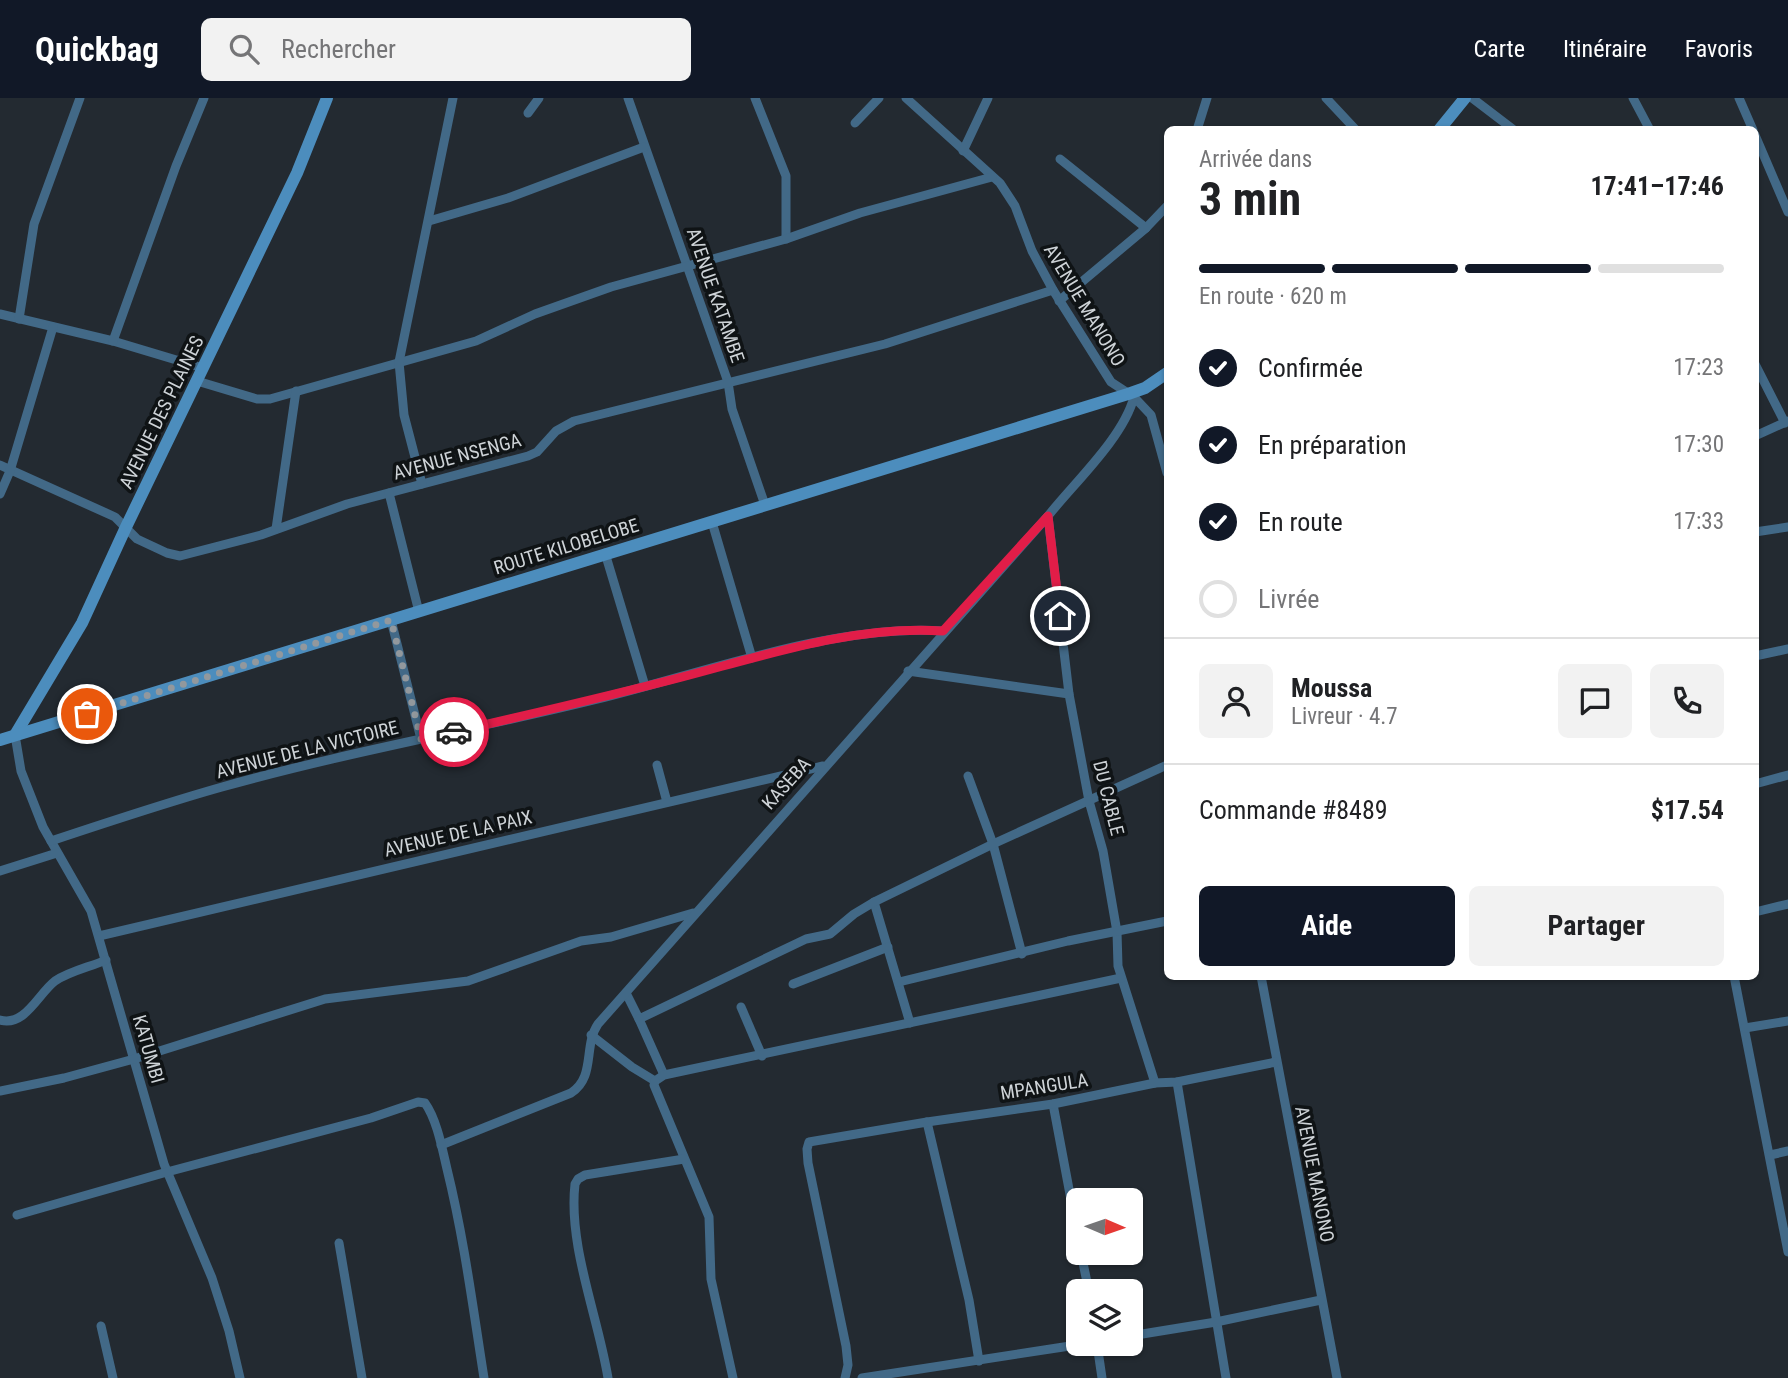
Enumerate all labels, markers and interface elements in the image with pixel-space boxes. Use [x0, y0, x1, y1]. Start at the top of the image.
search box [201, 18, 691, 81]
text: Quickbag [35, 30, 159, 69]
icon: search [225, 30, 263, 68]
text: Rechercher [281, 34, 396, 64]
text: Carte [1474, 35, 1525, 63]
text: Itinéraire [1563, 35, 1647, 63]
text: Favoris [1685, 35, 1753, 63]
text: Arrivée dans [1199, 146, 1312, 173]
text: 17:41–17:46 [1590, 171, 1724, 201]
text: 3 min [1199, 172, 1301, 226]
street label: AVENUE KATAMBE [682, 225, 749, 366]
street label: AVENUE MANONO [1039, 240, 1130, 370]
text: En route · 620 m [1199, 283, 1347, 310]
street label: AVENUE DES PLAINES [114, 332, 209, 493]
icon: check [1199, 349, 1237, 387]
text: Confirmée [1258, 353, 1363, 383]
text: 17:23 [1673, 354, 1724, 381]
icon: check [1199, 426, 1237, 464]
street label: AVENUE NSENGA [391, 428, 524, 485]
text: En préparation [1258, 430, 1407, 460]
text: 17:30 [1673, 431, 1724, 458]
icon: check [1199, 503, 1237, 541]
text: En route [1258, 507, 1343, 537]
text: 17:33 [1673, 508, 1724, 535]
street label: ROUTE KILOBELOBE [491, 514, 641, 579]
text: Livrée [1258, 584, 1320, 614]
pin [1030, 586, 1090, 646]
icon: home [1041, 597, 1079, 635]
button: person [1199, 664, 1273, 738]
button: chat [1558, 664, 1632, 738]
button: phone [1650, 664, 1724, 738]
text: Moussa [1291, 673, 1372, 703]
pin [57, 684, 117, 744]
icon: bag [68, 695, 106, 733]
courier [419, 697, 489, 767]
text: Livreur · 4.7 [1291, 703, 1398, 730]
icon: car [435, 713, 473, 751]
street label: AVENUE DE LA VICTOIRE [214, 716, 401, 783]
street label: KASEBA [757, 753, 816, 814]
street label: DU CABLE [1088, 758, 1129, 838]
text: Commande #8489 [1199, 795, 1388, 825]
text: $17.54 [1651, 795, 1724, 825]
street label: AVENUE DE LA PAIX [382, 805, 534, 862]
button: Aide [1199, 886, 1455, 966]
button: Partager [1469, 886, 1724, 966]
street label: KATUMBI [128, 1012, 169, 1086]
street label: MPANGULA [999, 1068, 1090, 1105]
street label: AVENUE MANONO [1290, 1104, 1339, 1244]
north arrow [1066, 1188, 1143, 1265]
map controls [1066, 1188, 1143, 1356]
button: layers [1066, 1279, 1143, 1356]

